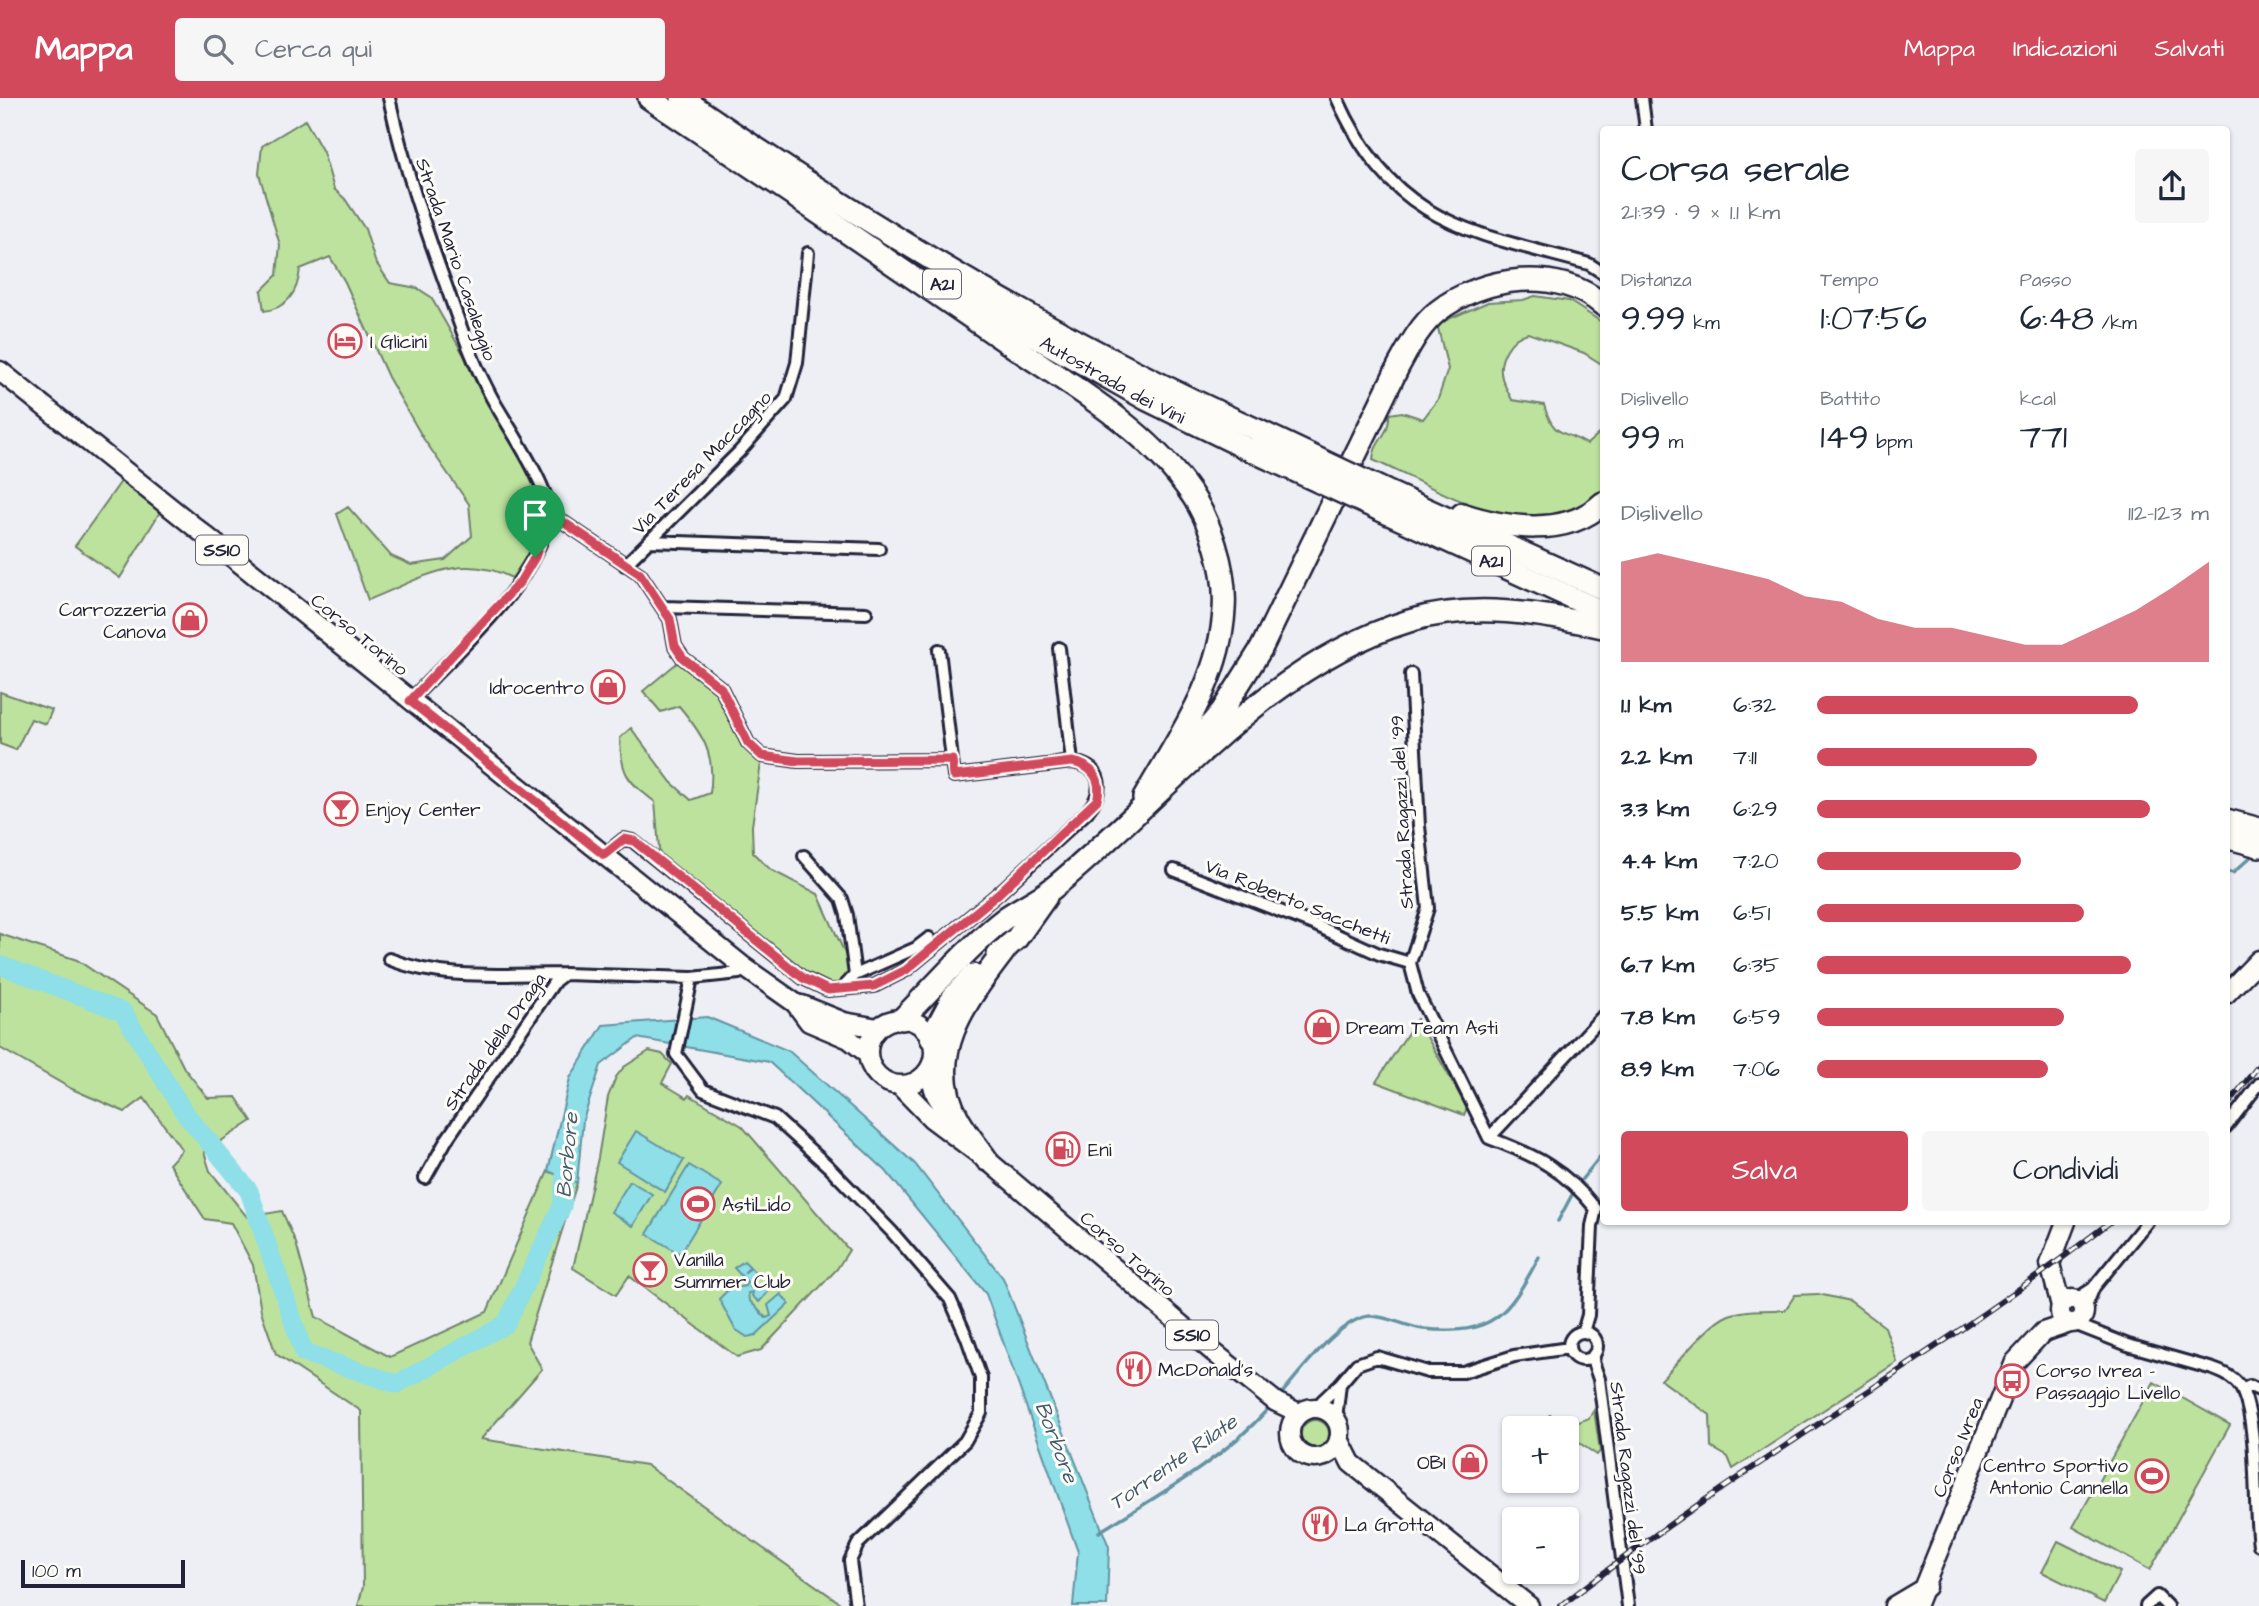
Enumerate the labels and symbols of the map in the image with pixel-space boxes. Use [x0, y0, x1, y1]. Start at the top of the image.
street label: Strada Mario Casaleggio [407, 154, 503, 365]
road number: A21 [923, 270, 961, 299]
hotel icon: I Glicini [326, 322, 364, 360]
place label: I Glicini [370, 329, 427, 356]
street label: Autostrada dei Vini [1035, 330, 1190, 431]
street label: Via Teresa Maccagno [626, 385, 779, 542]
pin [505, 485, 565, 557]
road number: SS10 [196, 536, 248, 564]
road number: A21 [1472, 546, 1510, 575]
street label: Corso Torino [305, 587, 414, 683]
place label: Carrozzeria Canova [59, 597, 166, 646]
shop icon: Carrozzeria Canova [171, 601, 209, 639]
shop icon: Idrocentro [589, 668, 627, 706]
place label: Idrocentro [490, 675, 584, 702]
street label: Strada Ragazzi del '99 [1384, 714, 1422, 910]
bar icon: Enjoy Center [322, 790, 360, 828]
place label: Enjoy Center [366, 797, 481, 825]
street label: Via Roberto Sacchetti [1201, 853, 1394, 952]
street label: Strada della Draga [438, 967, 554, 1117]
shop icon: Dream Team Asti [1303, 1008, 1341, 1046]
place label: Dream Team Asti [1346, 1015, 1498, 1042]
water label: Borbore [549, 1110, 586, 1199]
fuel station icon: Eni [1044, 1130, 1082, 1168]
place label: Eni [1088, 1137, 1112, 1164]
sports icon: AstiLido [679, 1185, 717, 1223]
place label: AstiLido [722, 1192, 791, 1219]
street label: Corso Torino [1073, 1205, 1181, 1303]
place label: Vanilla Summer Club [674, 1247, 791, 1296]
bar icon: Vanilla Summer Club [631, 1251, 669, 1289]
road number: SS10 [1166, 1320, 1218, 1350]
restaurant icon: McDonald's [1115, 1350, 1153, 1388]
place label: McDonald's [1158, 1357, 1253, 1384]
place label: Corso Ivrea – Passaggio Livello [2036, 1358, 2180, 1408]
bus stop icon: Corso Ivrea – Passaggio Livello [1993, 1362, 2031, 1400]
street label: Strada Ragazzi del '99 [1601, 1380, 1653, 1576]
street label: Corso Ivrea [1926, 1393, 1991, 1502]
water label: Borbore [1028, 1397, 1086, 1489]
water label: Torrente Rilate [1103, 1407, 1244, 1517]
shop icon: OBI [1451, 1443, 1489, 1481]
place label: OBI [1417, 1450, 1446, 1477]
place label: Centro Sportivo Antonio Cannella [1983, 1453, 2128, 1502]
sports icon: Centro Sportivo Antonio Cannella [2133, 1457, 2171, 1495]
restaurant icon: La Grotta [1301, 1505, 1339, 1543]
place label: La Grotta [1344, 1512, 1434, 1539]
scale bar [21, 1557, 186, 1589]

